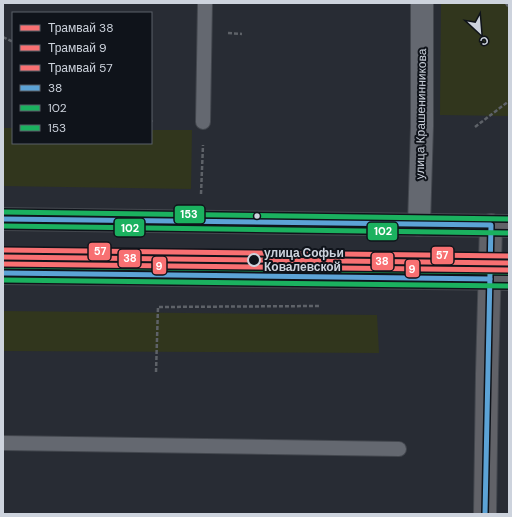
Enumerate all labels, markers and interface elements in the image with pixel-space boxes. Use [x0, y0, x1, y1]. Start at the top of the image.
legend [12, 12, 152, 144]
north arrow [460, 12, 500, 52]
text: Трамвай 38 [48, 20, 113, 36]
text: С [478, 33, 491, 49]
text: Трамвай 9 [48, 40, 107, 56]
street label: улица Крашенинникова [412, 48, 430, 180]
text: Трамвай 57 [48, 60, 113, 76]
text: 38 [48, 80, 62, 96]
text: 102 [48, 100, 67, 116]
text: 153 [48, 120, 66, 136]
line badge: 153 [174, 205, 205, 224]
text: 153 [180, 207, 198, 221]
unlabelled marker [252, 211, 262, 221]
line badge: 102 [114, 218, 145, 237]
text: 102 [121, 221, 139, 235]
line badge: 102 [367, 222, 398, 241]
text: 102 [374, 224, 392, 238]
line badge: 57 [88, 242, 111, 261]
text: 57 [94, 244, 106, 258]
place label: улица Софьи Ковалевской [264, 245, 344, 275]
line badge: 57 [431, 246, 454, 265]
text: 57 [436, 248, 448, 262]
line badge: 38 [118, 249, 141, 268]
text: 38 [123, 251, 137, 265]
line badge: 38 [371, 252, 394, 271]
marker: улица Софьи Ковалевской [247, 253, 261, 267]
text: 38 [375, 254, 389, 268]
line badge: 9 [152, 256, 167, 275]
text: 9 [156, 259, 163, 273]
line badge: 9 [405, 259, 420, 278]
text: 9 [409, 262, 416, 276]

